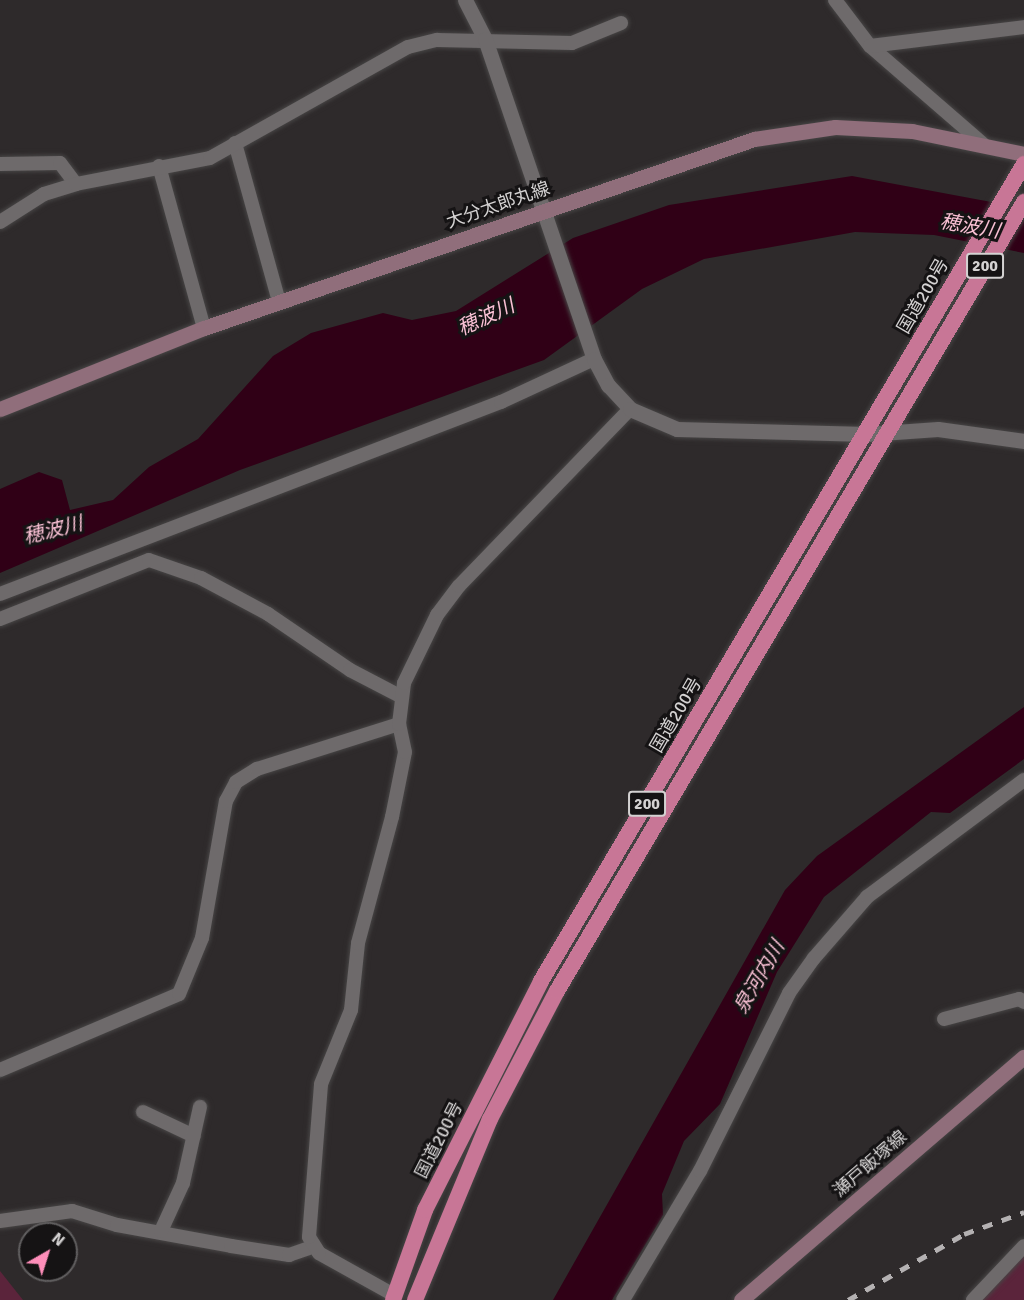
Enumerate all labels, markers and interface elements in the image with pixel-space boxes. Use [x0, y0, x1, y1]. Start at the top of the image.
street label: 大分太郎丸線 [443, 177, 553, 233]
water label: 穂波川 [938, 209, 1002, 243]
road number: 200 [966, 253, 1004, 279]
street label: 国道200号 [893, 255, 953, 337]
water label: 穂波川 [454, 293, 518, 341]
water label: 穂波川 [21, 511, 85, 549]
street label: 国道200号 [646, 674, 706, 756]
road number: 200 [628, 791, 666, 817]
water label: 泉河内川 [729, 936, 789, 1018]
street label: 国道200号 [411, 1098, 467, 1182]
street label: 瀬戸飯塚線 [829, 1126, 911, 1202]
north arrow [18, 1222, 78, 1282]
text: N [47, 1228, 69, 1251]

